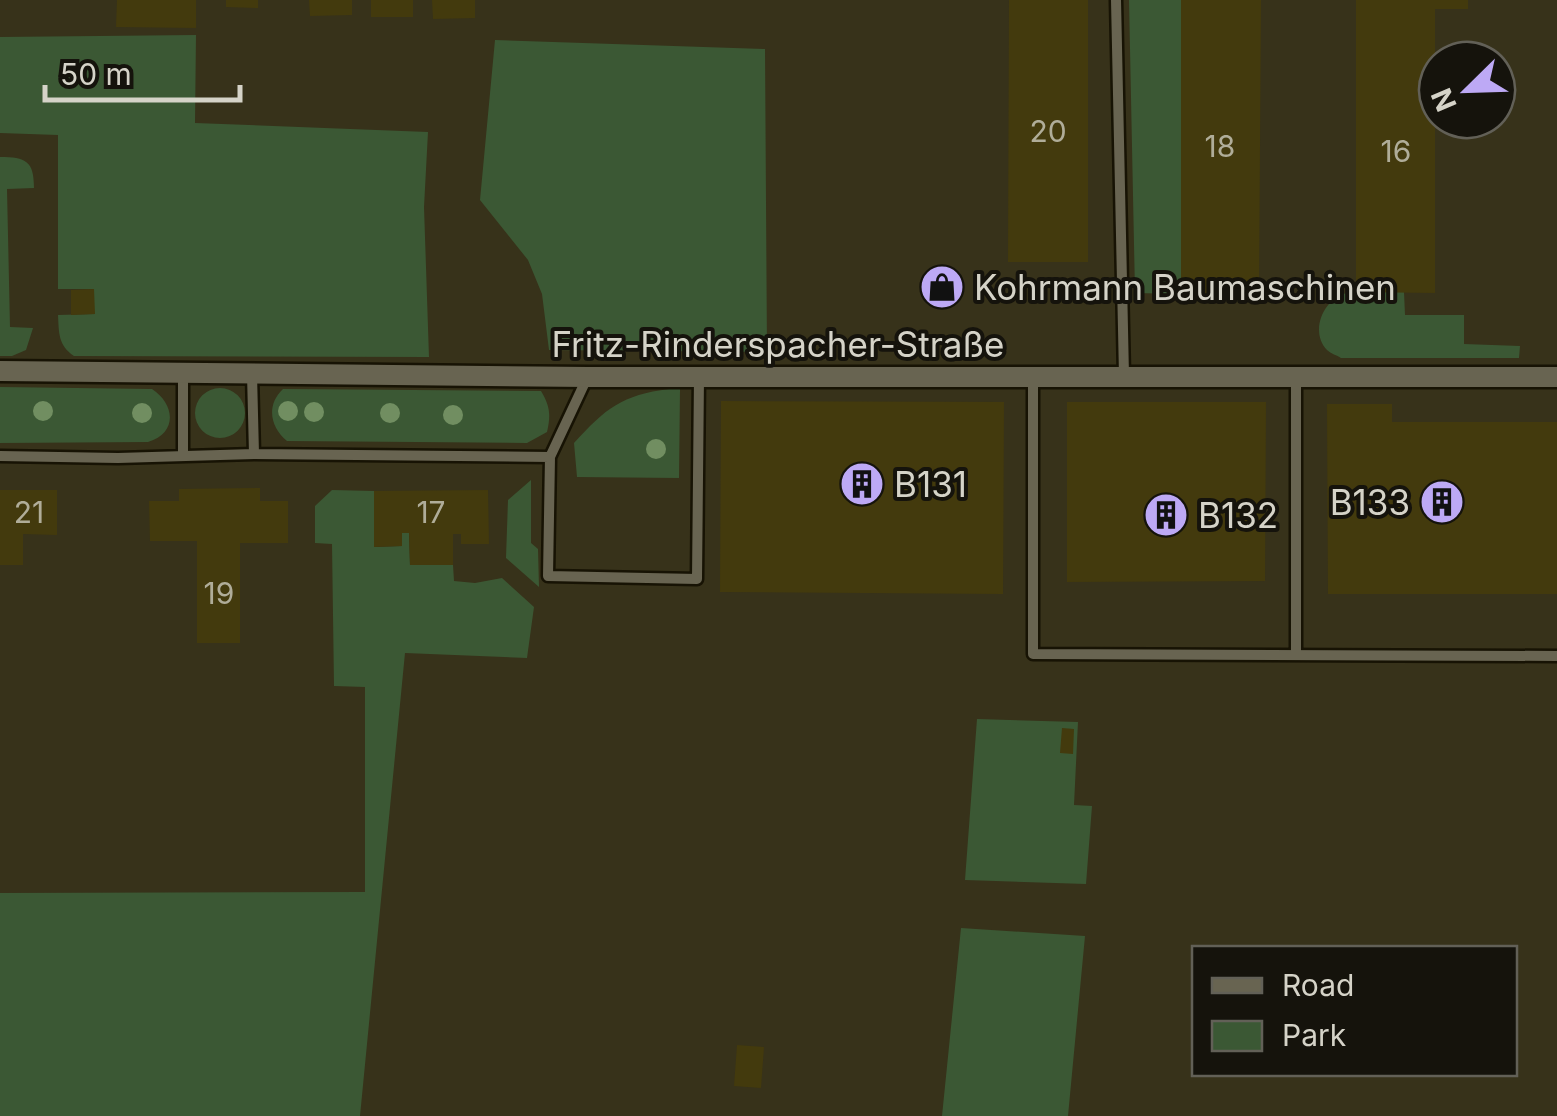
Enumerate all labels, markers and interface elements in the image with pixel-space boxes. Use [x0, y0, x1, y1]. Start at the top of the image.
scale bar [45, 40, 240, 102]
north arrow [1417, 40, 1517, 140]
text: 50 m [60, 56, 132, 92]
text: N [1424, 83, 1464, 116]
house number: 20 [1029, 113, 1067, 149]
house number: 18 [1205, 128, 1235, 164]
house number: 16 [1381, 133, 1411, 169]
shop icon: Kohrmann Baumaschinen [919, 264, 965, 310]
place label: Kohrmann Baumaschinen [974, 266, 1396, 308]
street label: Fritz-Rinderspacher-Straße [551, 323, 1005, 365]
building icon: B131 [839, 461, 885, 507]
place label: B131 [894, 463, 967, 505]
building icon: B133 [1419, 479, 1465, 525]
place label: B133 [1330, 481, 1410, 523]
building icon: B132 [1143, 492, 1189, 538]
house number: 21 [14, 494, 44, 530]
house number: 17 [416, 494, 446, 530]
place label: B132 [1198, 494, 1278, 536]
house number: 19 [204, 575, 234, 611]
legend [1192, 946, 1517, 1076]
text: Road [1282, 967, 1354, 1003]
text: Park [1282, 1017, 1347, 1053]

